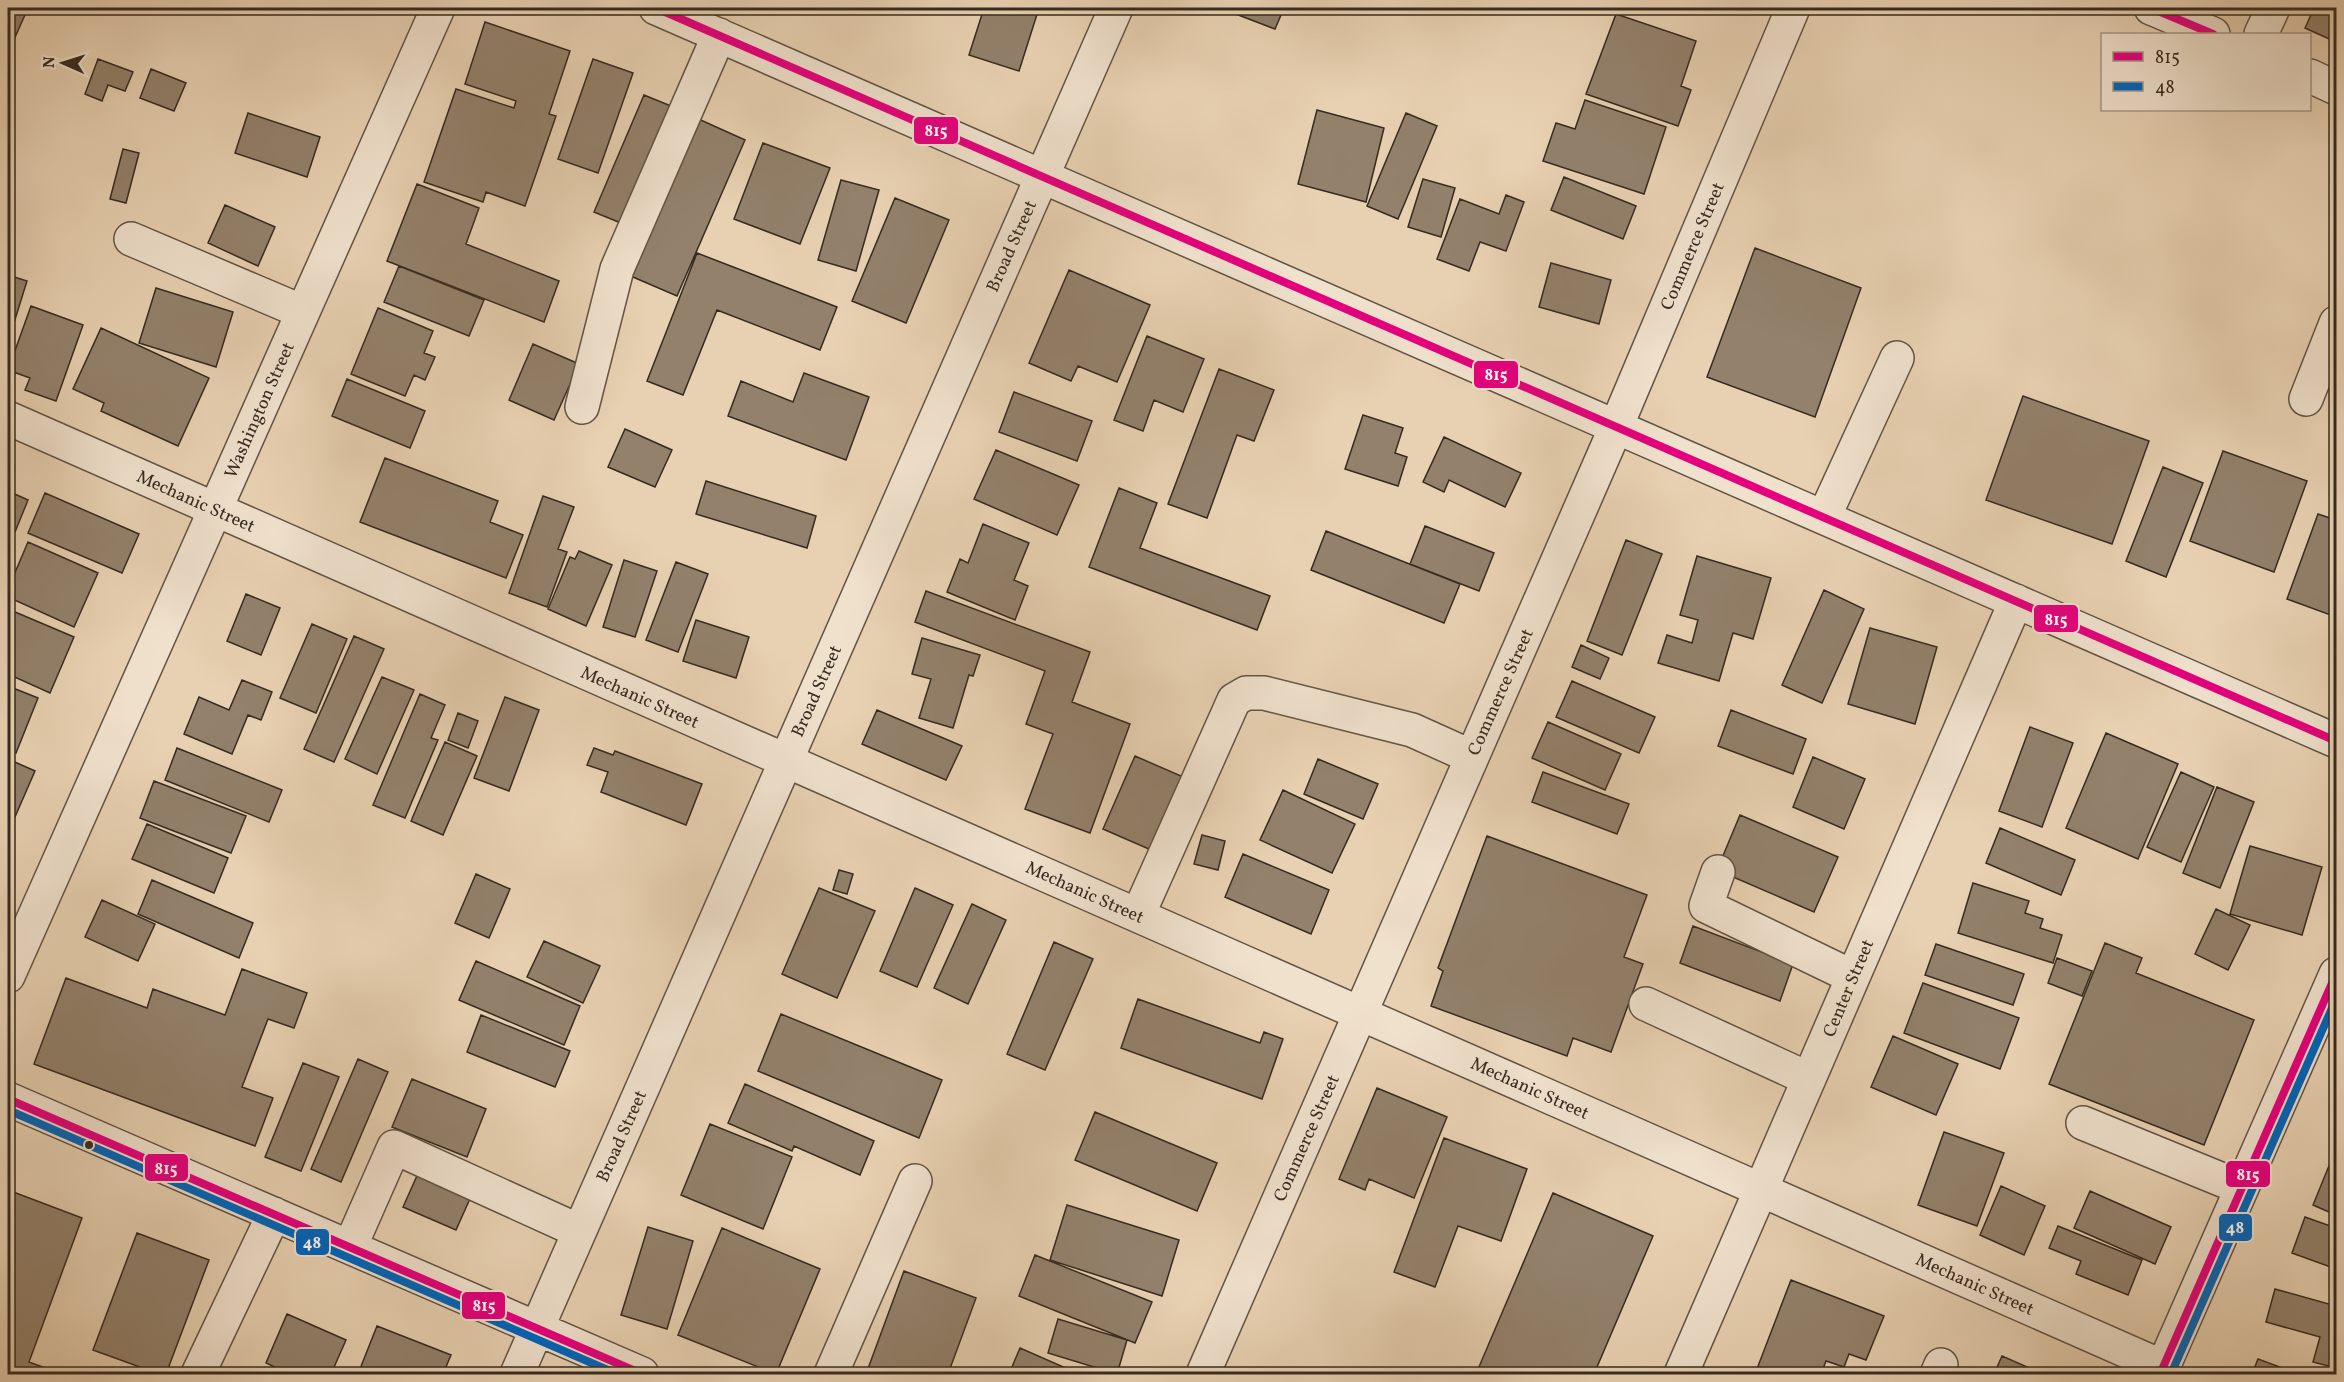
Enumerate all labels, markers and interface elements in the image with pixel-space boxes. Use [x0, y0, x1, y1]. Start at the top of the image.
north arrow [33, 33, 93, 93]
legend [2101, 33, 2311, 111]
text: 815 [2155, 46, 2180, 71]
text: N [39, 56, 61, 69]
text: 48 [2155, 76, 2175, 101]
line badge: 815 [913, 116, 959, 145]
text: 815 [925, 121, 948, 143]
street label: Commerce Street [1655, 179, 1732, 314]
street label: Broad Street [981, 197, 1044, 297]
street label: Washington Street [219, 338, 302, 483]
line badge: 815 [1473, 360, 1519, 389]
text: 815 [1485, 365, 1508, 387]
street label: Mechanic Street [132, 465, 259, 540]
line badge: 815 [2033, 604, 2079, 633]
text: 815 [2045, 610, 2068, 632]
street label: Commerce Street [1462, 625, 1541, 760]
street label: Broad Street [786, 642, 849, 742]
street label: Mechanic Street [576, 661, 703, 736]
street label: Mechanic Street [1021, 856, 1148, 931]
street label: Center Street [1818, 936, 1881, 1041]
street label: Mechanic Street [1466, 1052, 1593, 1127]
street label: Commerce Street [1268, 1071, 1347, 1206]
street label: Broad Street [591, 1087, 654, 1187]
unlabelled marker [83, 1139, 95, 1151]
line badge: 815 [144, 1153, 189, 1182]
text: 815 [155, 1159, 178, 1181]
line badge: 815 [2225, 1160, 2271, 1188]
text: 815 [2237, 1165, 2260, 1187]
line badge: 48 [2218, 1213, 2253, 1242]
text: 48 [2226, 1218, 2244, 1240]
line badge: 48 [295, 1228, 330, 1256]
text: 48 [303, 1233, 321, 1255]
street label: Mechanic Street [1911, 1248, 2038, 1323]
line badge: 815 [461, 1291, 506, 1320]
text: 815 [473, 1296, 496, 1318]

